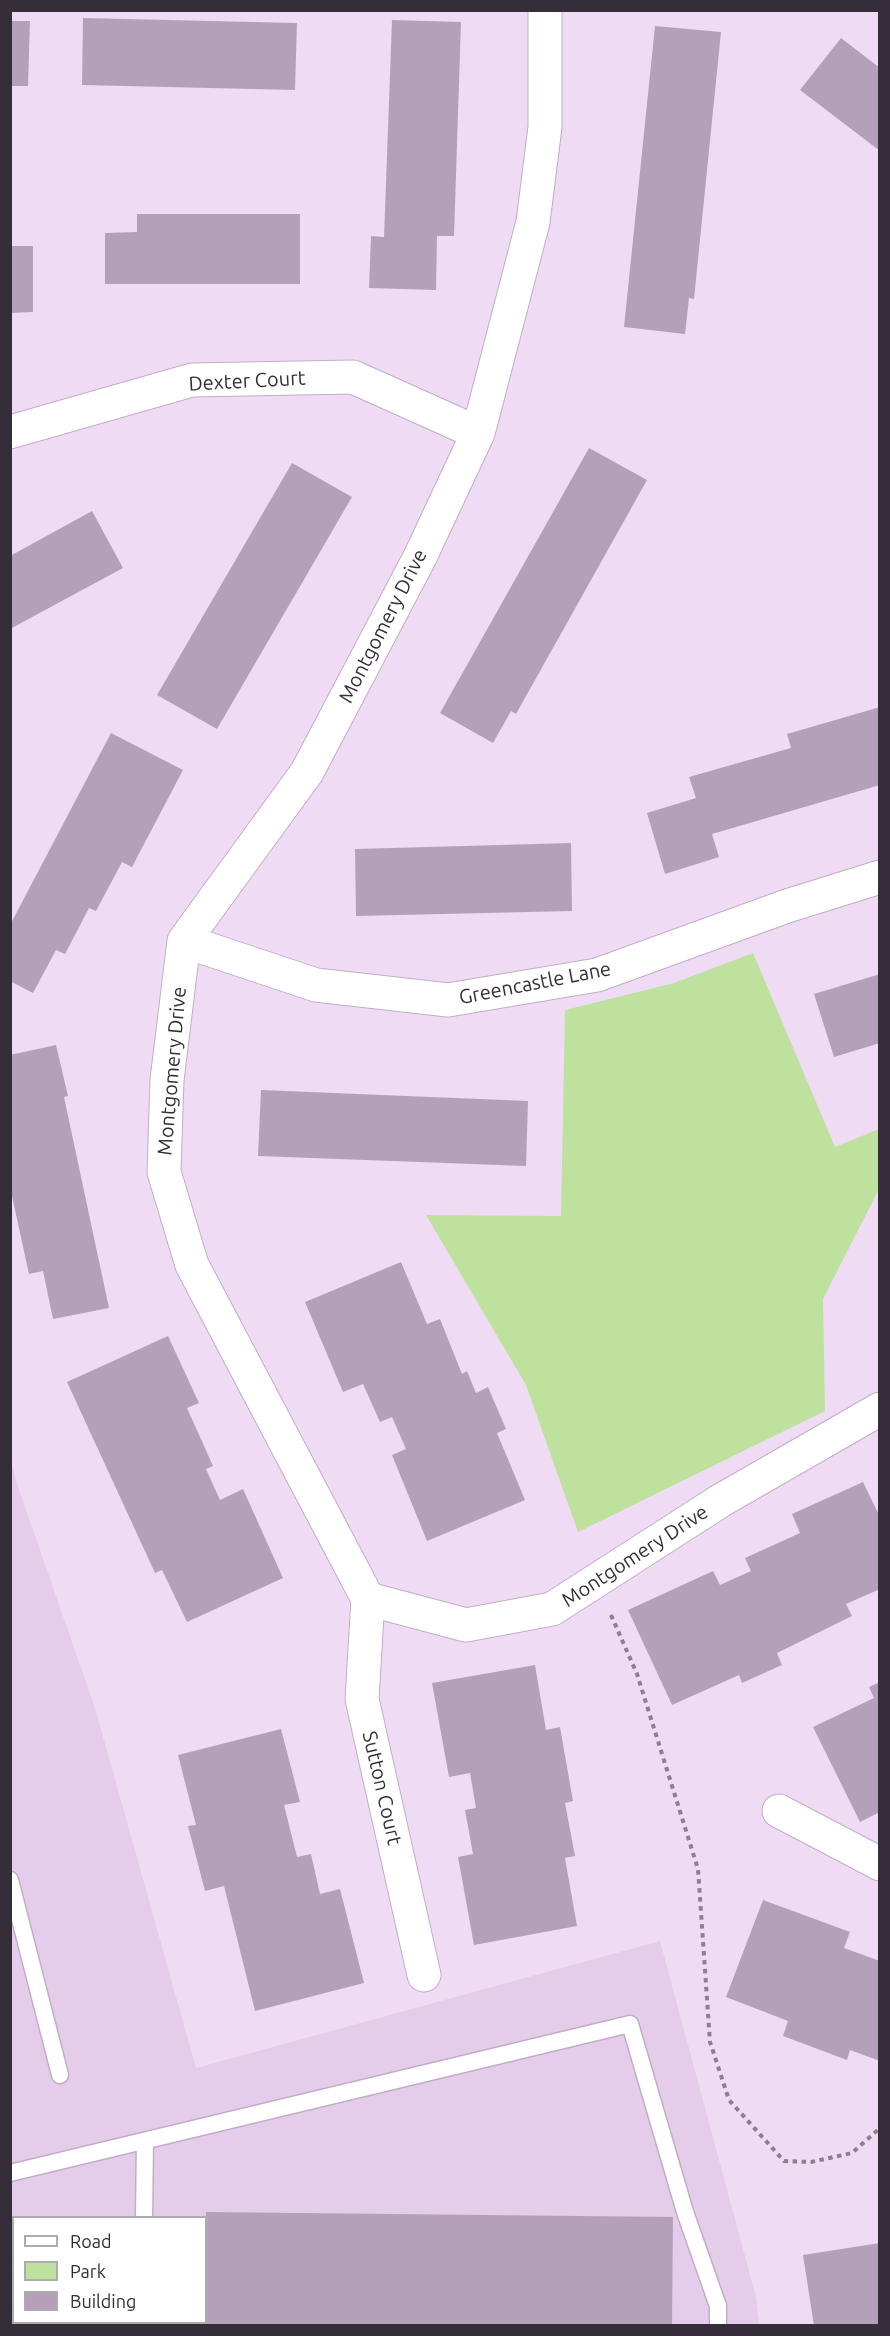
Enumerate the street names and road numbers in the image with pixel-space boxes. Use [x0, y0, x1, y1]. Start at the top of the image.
street label: Dexter Court [188, 366, 306, 396]
street label: Montgomery Drive [334, 545, 432, 707]
street label: Greencastle Lane [457, 957, 613, 1009]
street label: Montgomery Drive [153, 986, 191, 1156]
street label: Montgomery Drive [557, 1500, 713, 1612]
street label: Sutton Court [357, 1729, 407, 1847]

